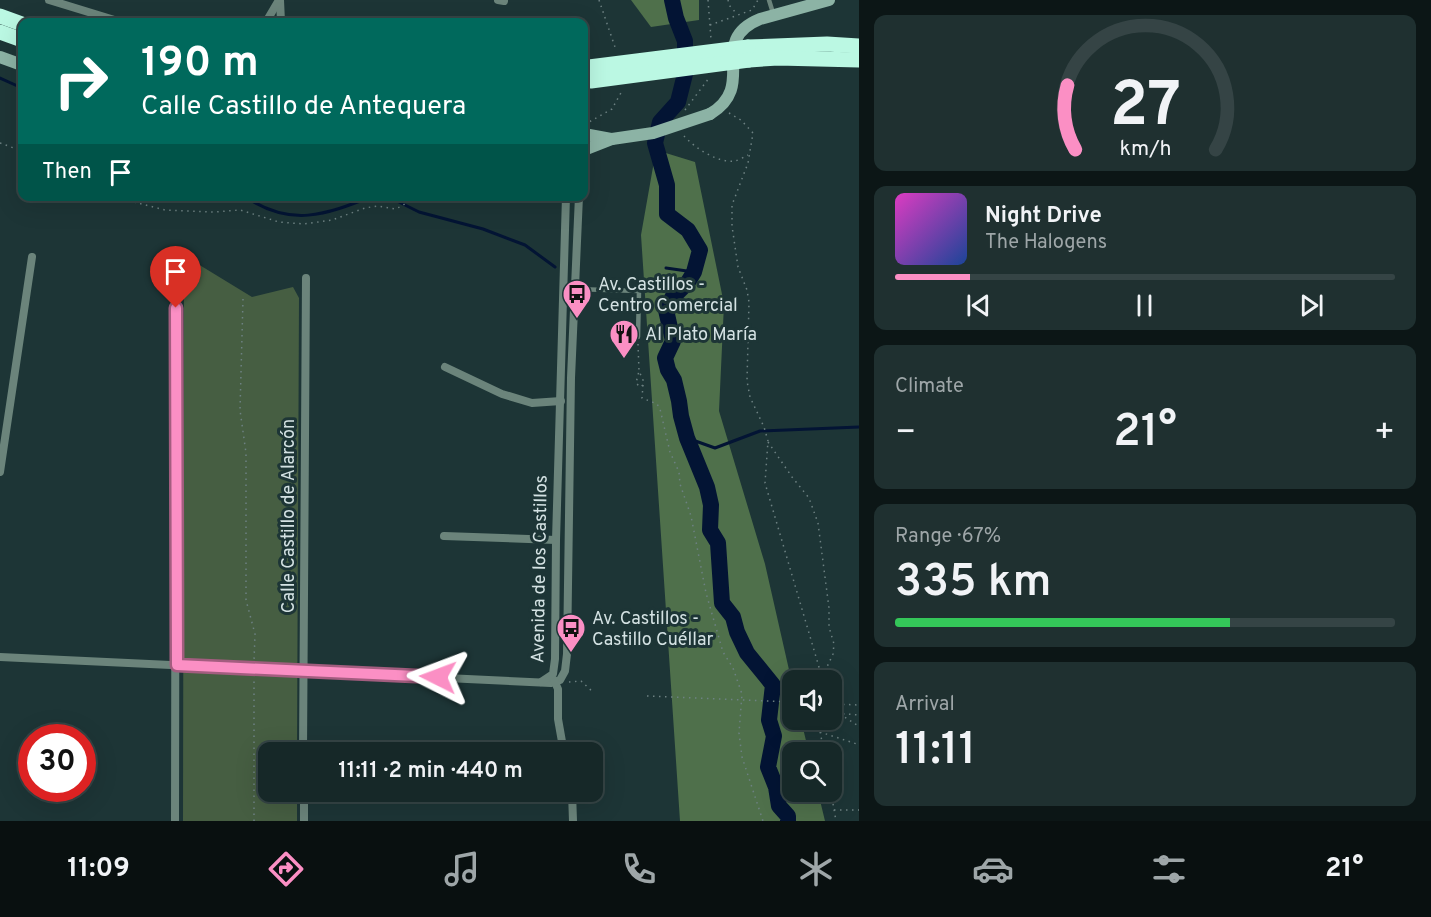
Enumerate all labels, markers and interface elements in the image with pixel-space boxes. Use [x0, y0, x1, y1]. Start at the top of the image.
text: 190 m [141, 38, 259, 91]
icon: right [42, 42, 120, 120]
text: 27 [1109, 69, 1181, 148]
text: Calle Castillo de Antequera [141, 90, 466, 124]
text: km/h [1119, 136, 1171, 163]
icon: arrive [104, 156, 137, 189]
text: Then [42, 159, 92, 186]
text: Night Drive [985, 203, 1102, 230]
text: The Halogens [985, 230, 1107, 256]
pin [150, 246, 201, 308]
icon: arrive [159, 255, 192, 288]
place label: Av. Castillos - Centro Comercial [598, 274, 738, 318]
bus stop icon: Av. Castillos - Centro Comercial [561, 278, 593, 320]
icon: previous [962, 289, 995, 322]
icon: pause [1128, 289, 1161, 322]
icon: next [1295, 289, 1328, 322]
restaurant icon: Al Plato María [608, 318, 640, 360]
place label: Al Plato María [645, 324, 757, 347]
text: Climate [895, 374, 964, 400]
text: 21° [1113, 405, 1177, 462]
text: − [895, 413, 916, 455]
text: + [1374, 413, 1395, 455]
street label: Calle Castillo de Alarcón [278, 419, 301, 613]
street label: Avenida de los Castillos [527, 475, 554, 663]
text: Range · 67% [895, 524, 1001, 550]
text: 335 km [895, 555, 1052, 612]
place label: Av. Castillos - Castillo Cuéllar [592, 608, 714, 652]
bus stop icon: Av. Castillos - Castillo Cuéllar [555, 612, 587, 654]
position arrow [406, 645, 470, 709]
map controls [782, 670, 842, 802]
button: sound [782, 670, 842, 730]
text: Arrival [895, 692, 955, 718]
text: 11:11 [895, 723, 976, 780]
speed limit sign: 30 [18, 724, 96, 802]
button: search [782, 742, 842, 802]
text: 11:11 · 2 min · 440 m [338, 758, 523, 785]
icon: directions [265, 848, 307, 890]
icon: music [441, 848, 483, 890]
icon: phone [618, 848, 660, 890]
icon: climate [795, 848, 837, 890]
icon: car [972, 848, 1014, 890]
icon: filters [1148, 848, 1190, 890]
text: 11:09 [67, 852, 130, 886]
text: 21° [1325, 852, 1364, 886]

